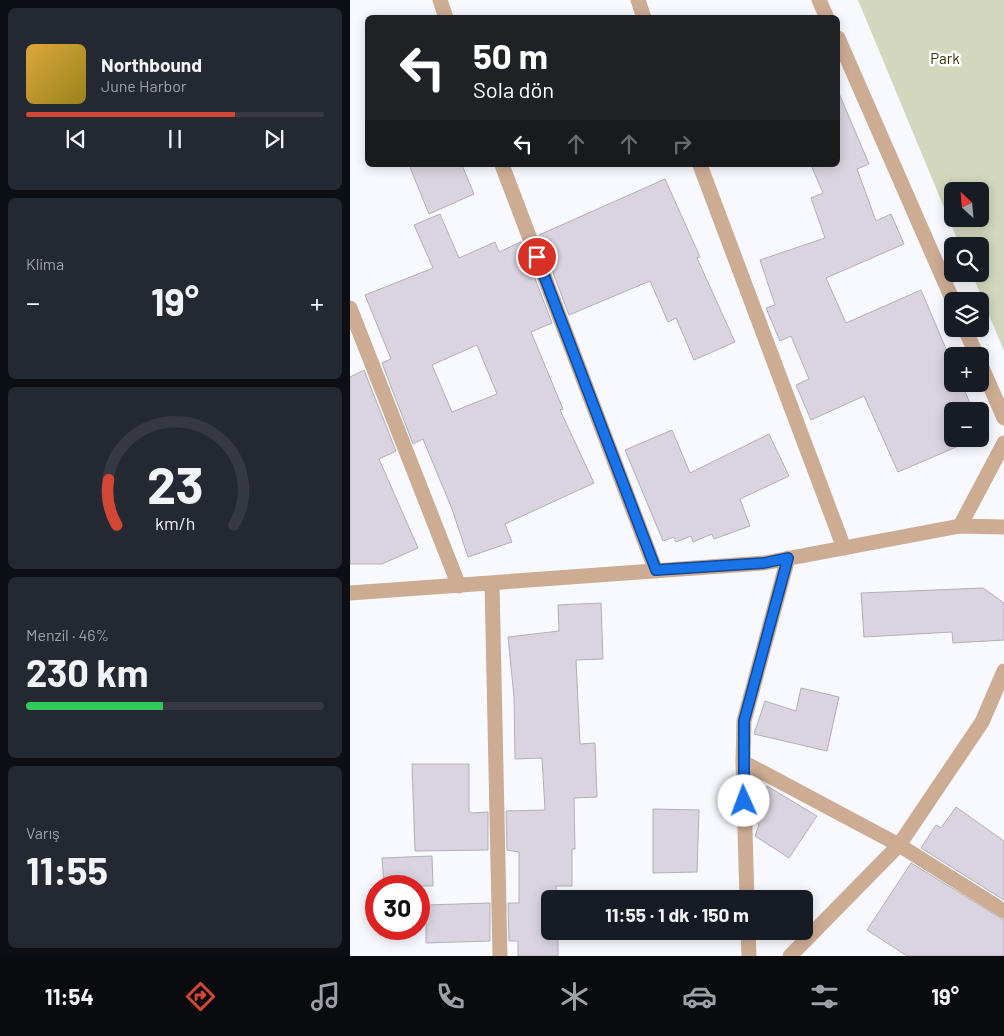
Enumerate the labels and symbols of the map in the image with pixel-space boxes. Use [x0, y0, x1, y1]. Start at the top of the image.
park label: Park [930, 49, 960, 67]
north arrow [944, 182, 989, 228]
pin [516, 236, 558, 278]
position arrow [717, 774, 769, 826]
speed limit sign: 30 [365, 875, 430, 940]

